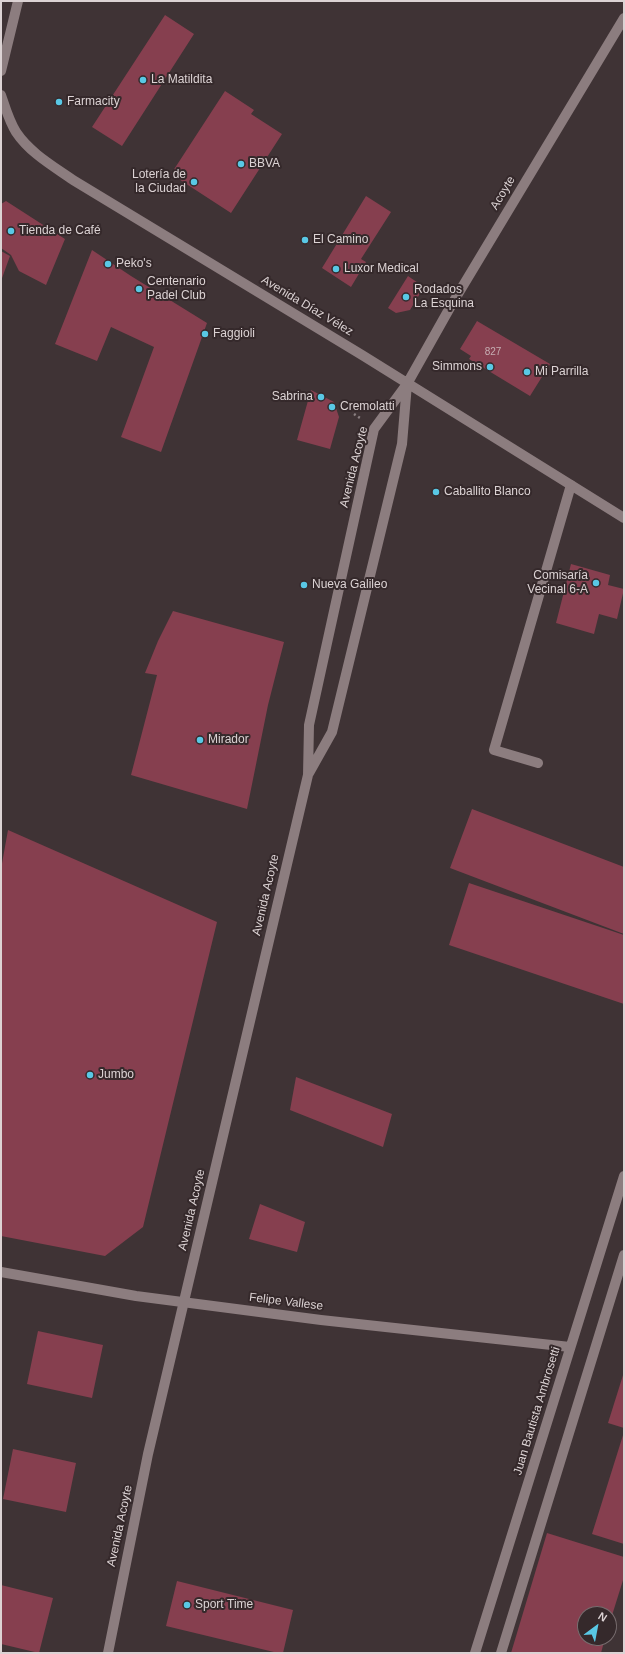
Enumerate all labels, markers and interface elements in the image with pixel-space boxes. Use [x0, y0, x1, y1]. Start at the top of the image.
place label: La Matildita [151, 73, 212, 87]
marker: La Matildita [138, 75, 148, 85]
place label: Farmacity [67, 95, 120, 109]
marker: Farmacity [54, 97, 64, 107]
place label: BBVA [249, 157, 280, 171]
marker: BBVA [236, 159, 246, 169]
place label: Lotería de la Ciudad [132, 168, 186, 196]
street label: Acoyte [487, 174, 519, 212]
marker: Lotería de la Ciudad [189, 177, 199, 187]
place label: Tienda de Café [19, 224, 101, 238]
marker: Tienda de Café [6, 226, 16, 236]
place label: El Camino [313, 233, 368, 247]
marker: El Camino [300, 235, 310, 245]
place label: Peko's [116, 257, 152, 271]
marker: Peko's [103, 259, 113, 269]
place label: Luxor Medical [344, 262, 419, 276]
marker: Luxor Medical [331, 264, 341, 274]
street label: Avenida Díaz Vélez [259, 273, 355, 339]
place label: Centenario Padel Club [147, 275, 206, 303]
place label: Rodados La Esquina [414, 283, 474, 311]
marker: Centenario Padel Club [134, 284, 144, 294]
marker: Rodados La Esquina [401, 292, 411, 302]
place label: Faggioli [213, 327, 255, 341]
marker: Faggioli [200, 329, 210, 339]
house number: 827 [485, 346, 501, 358]
place label: Simmons [432, 360, 482, 374]
marker: Simmons [485, 362, 495, 372]
place label: Mi Parrilla [535, 365, 588, 379]
marker: Mi Parrilla [522, 367, 532, 377]
place label: Sabrina [272, 390, 313, 404]
marker: Sabrina [316, 392, 326, 402]
place label: Cremolatti [340, 400, 395, 414]
marker: Cremolatti [327, 402, 337, 412]
street label: Avenida Acoyte [337, 425, 371, 509]
place label: Caballito Blanco [444, 485, 531, 499]
marker: Caballito Blanco [431, 487, 441, 497]
place label: Comisaría Vecinal 6-A [527, 569, 588, 597]
place label: Nueva Galileo [312, 578, 387, 592]
marker: Comisaría Vecinal 6-A [591, 578, 601, 588]
marker: Nueva Galileo [299, 580, 309, 590]
place label: Mirador [208, 733, 249, 747]
marker: Mirador [195, 735, 205, 745]
street label: Avenida Acoyte [250, 853, 282, 937]
place label: Jumbo [98, 1068, 134, 1082]
marker: Jumbo [85, 1070, 95, 1080]
street label: Avenida Acoyte [176, 1168, 208, 1252]
street label: Felipe Vallese [248, 1290, 324, 1314]
street label: Juan Bautista Ambrosetti [511, 1345, 563, 1477]
street label: Avenida Acoyte [104, 1484, 136, 1568]
place label: Sport Time [195, 1598, 253, 1612]
marker: Sport Time [182, 1600, 192, 1610]
north arrow [577, 1606, 617, 1646]
text: N [596, 1609, 609, 1624]

